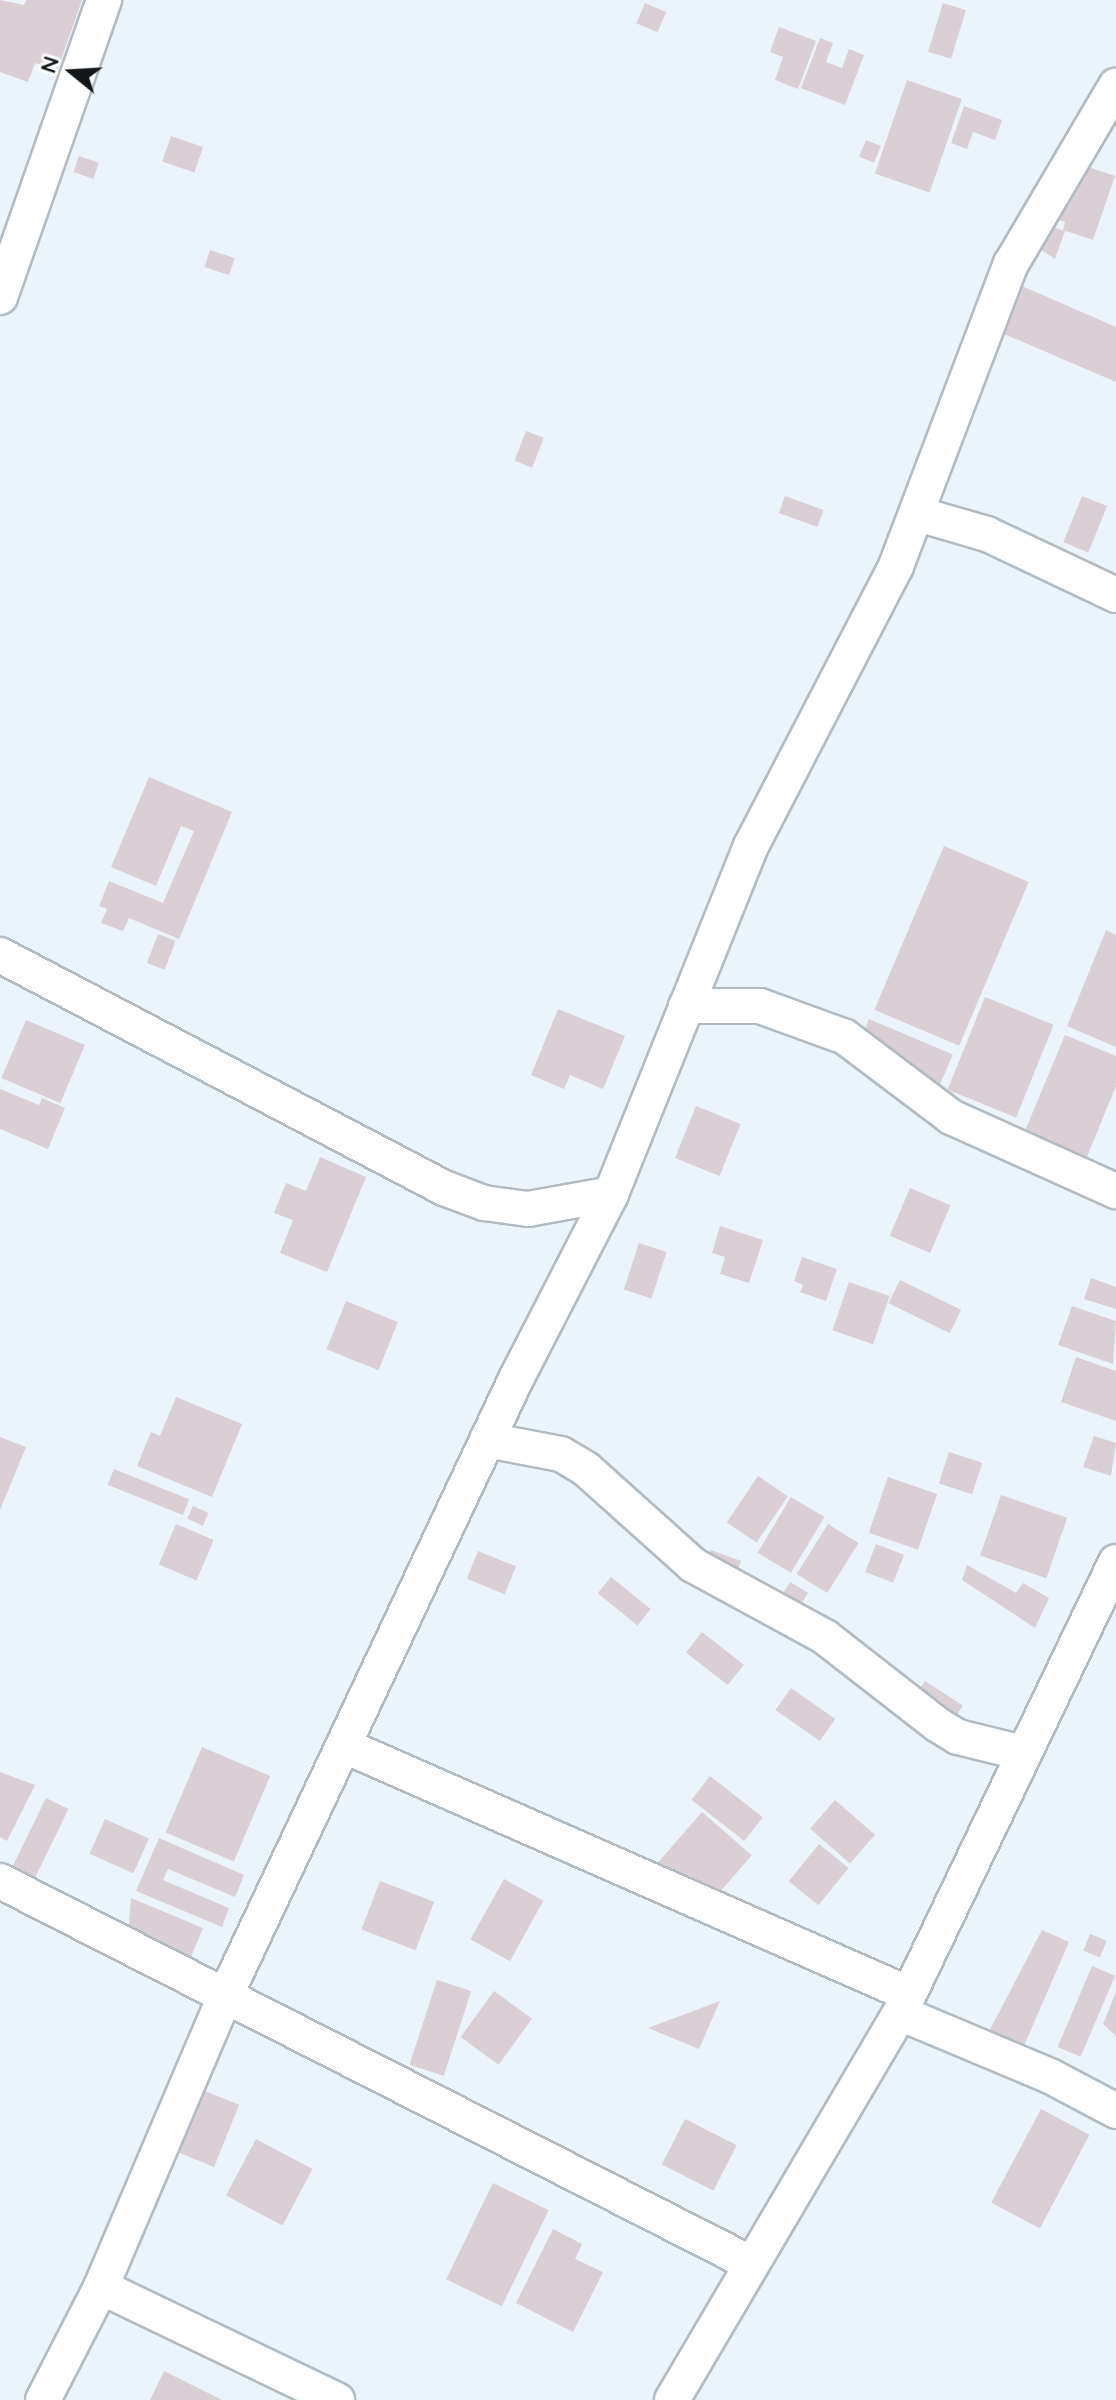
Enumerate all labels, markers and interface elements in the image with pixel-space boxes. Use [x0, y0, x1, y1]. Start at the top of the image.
north arrow [32, 32, 112, 112]
text: N [33, 53, 65, 77]

